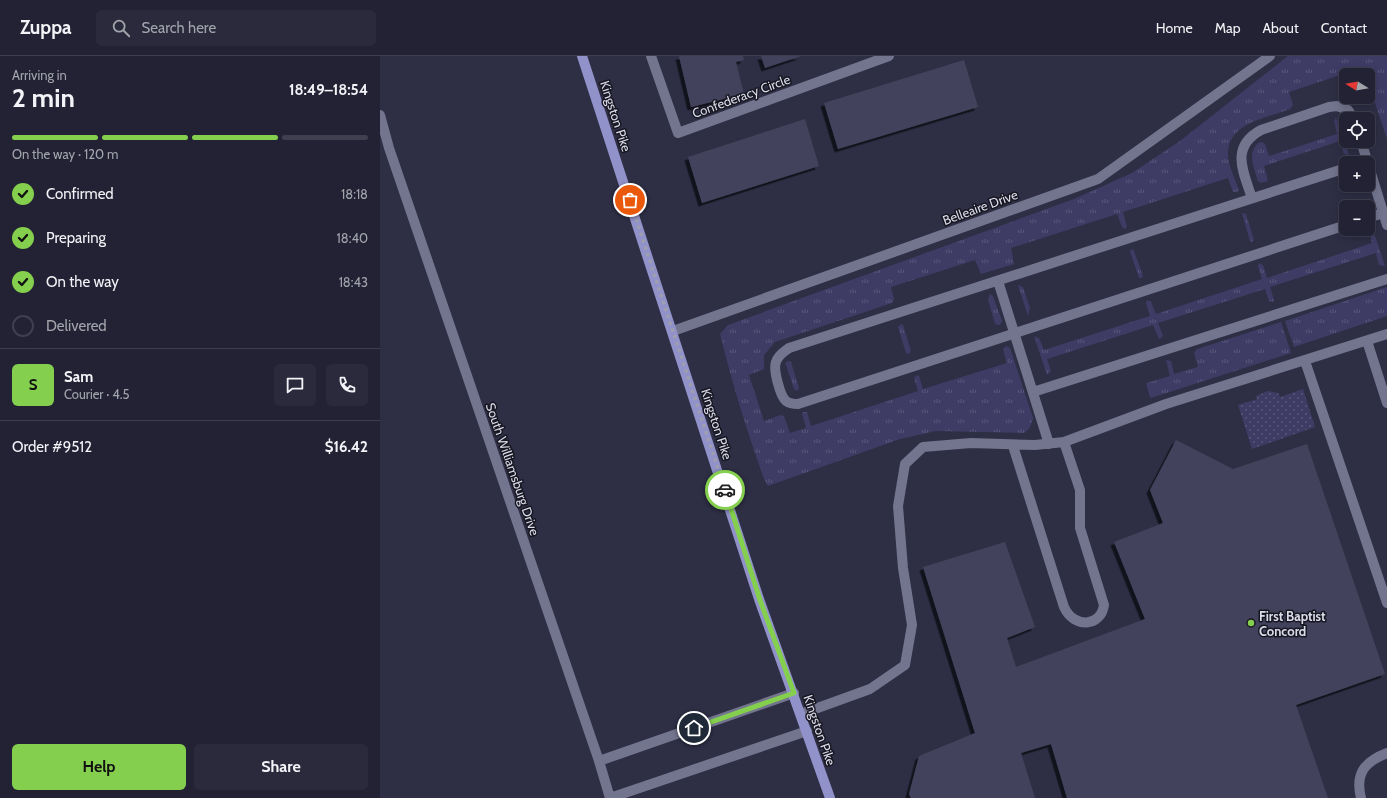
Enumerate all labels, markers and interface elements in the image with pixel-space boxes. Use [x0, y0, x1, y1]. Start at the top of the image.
search box [96, 10, 376, 46]
text: Zuppa [20, 16, 72, 39]
icon: search [110, 17, 132, 39]
text: Search here [142, 19, 216, 37]
text: Home [1156, 19, 1193, 37]
text: Map [1215, 19, 1240, 37]
text: About [1262, 19, 1299, 37]
text: Contact [1321, 19, 1367, 37]
text: Arriving in [12, 67, 67, 83]
north arrow [1339, 68, 1375, 104]
map controls [1339, 68, 1375, 236]
street label: Confederacy Circle [690, 71, 793, 121]
street label: Kingston Pike [597, 79, 635, 154]
text: 18:49–18:54 [289, 81, 368, 99]
text: 2 min [12, 82, 75, 114]
button: locate [1339, 112, 1375, 148]
text: On the way · 120 m [12, 146, 118, 162]
button: + [1339, 156, 1375, 192]
icon: check [12, 183, 34, 205]
pin [613, 183, 647, 217]
text: Confirmed [46, 185, 114, 203]
text: 18:18 [341, 186, 368, 202]
street label: Belleaire Drive [940, 186, 1020, 228]
icon: bag [619, 189, 641, 211]
button: − [1339, 200, 1375, 236]
icon: check [12, 227, 34, 249]
text: Preparing [46, 229, 106, 247]
text: 18:40 [337, 230, 368, 246]
icon: check [12, 271, 34, 293]
text: On the way [46, 273, 119, 291]
text: 18:43 [339, 274, 368, 290]
text: Delivered [46, 317, 107, 335]
button: chat [274, 364, 316, 406]
button: phone [326, 364, 368, 406]
text: Sam [64, 368, 93, 386]
text: S [29, 376, 37, 394]
text: Courier · 4.5 [64, 386, 129, 402]
street label: Kingston Pike [698, 387, 736, 462]
street label: South Williamsburg Drive [483, 400, 543, 538]
text: Order #9512 [12, 438, 92, 456]
text: $16.42 [325, 438, 368, 456]
courier [705, 470, 745, 510]
icon: car [714, 479, 736, 501]
place label: First Baptist Concord [1259, 608, 1326, 639]
marker: First Baptist Concord [1246, 618, 1256, 628]
street label: Kingston Pike [800, 693, 840, 768]
pin [677, 711, 711, 745]
icon: home [683, 717, 705, 739]
button: Help [12, 744, 186, 790]
button: Share [194, 744, 368, 790]

